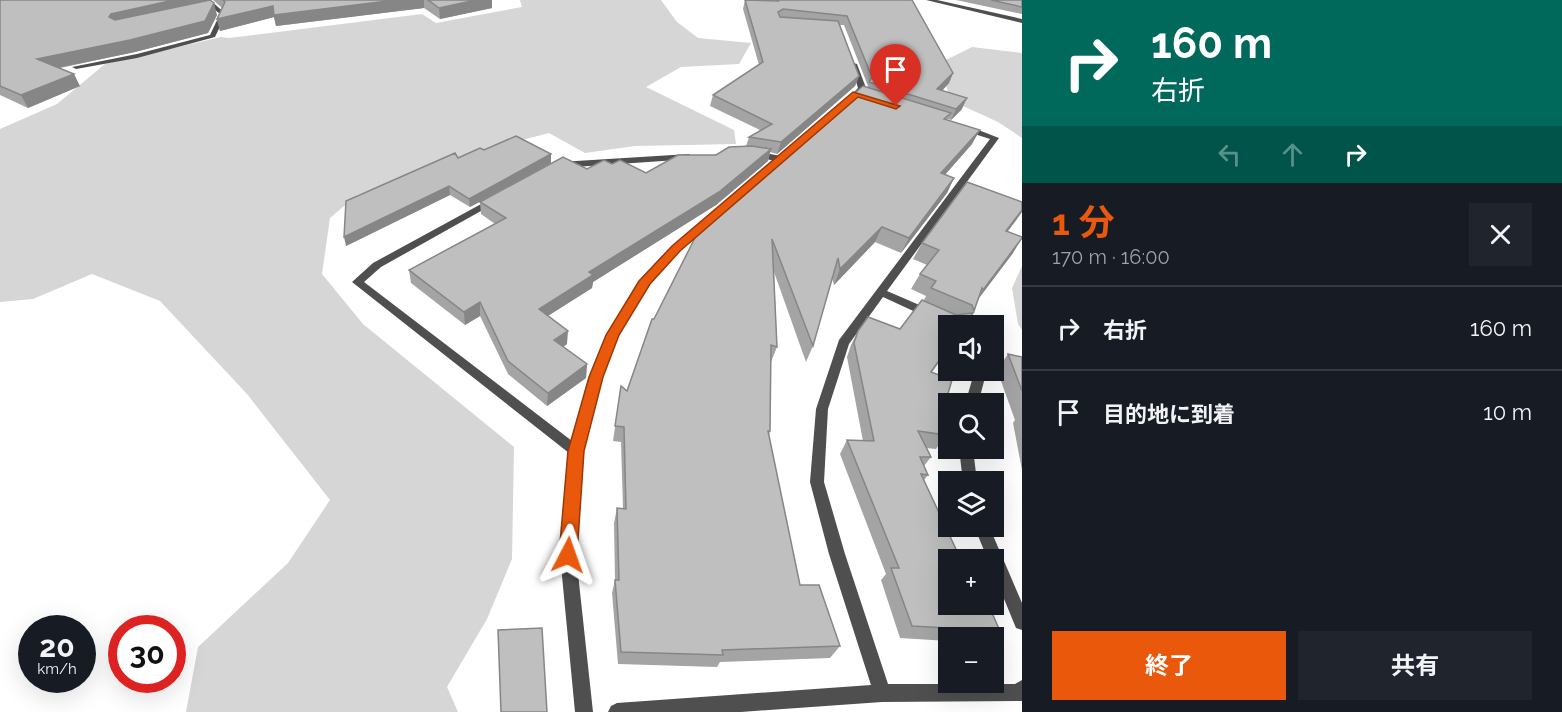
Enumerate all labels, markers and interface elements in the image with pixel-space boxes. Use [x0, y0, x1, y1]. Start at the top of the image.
text: 160 m [1151, 19, 1272, 68]
icon: right [1052, 24, 1130, 102]
pin [870, 44, 921, 106]
icon: arrive [879, 53, 912, 86]
text: 右折 [1151, 75, 1205, 106]
icon: left [1213, 138, 1246, 171]
icon: ahead [1276, 138, 1309, 171]
icon: right [1339, 138, 1372, 171]
text: 1 分 [1052, 201, 1114, 243]
button: close [1469, 203, 1532, 266]
text: 170 m · 16:00 [1052, 245, 1170, 269]
icon: right [1052, 312, 1085, 345]
map controls [938, 315, 1004, 693]
button: sound [938, 315, 1004, 381]
text: 160 m [1470, 315, 1532, 341]
text: 右折 [1103, 317, 1147, 343]
button: search [938, 393, 1004, 459]
icon: arrive [1052, 396, 1085, 429]
text: 10 m [1483, 399, 1532, 425]
text: 目的地に到着 [1103, 401, 1235, 427]
button: layers [938, 471, 1004, 537]
position arrow [536, 523, 600, 587]
button: + [938, 549, 1004, 615]
speed limit sign: 30 [108, 615, 186, 693]
button: − [938, 627, 1004, 693]
text: 20 [39, 629, 75, 664]
button: 終了 [1052, 631, 1286, 700]
button: 共有 [1298, 631, 1532, 700]
text: km/h [37, 660, 77, 678]

